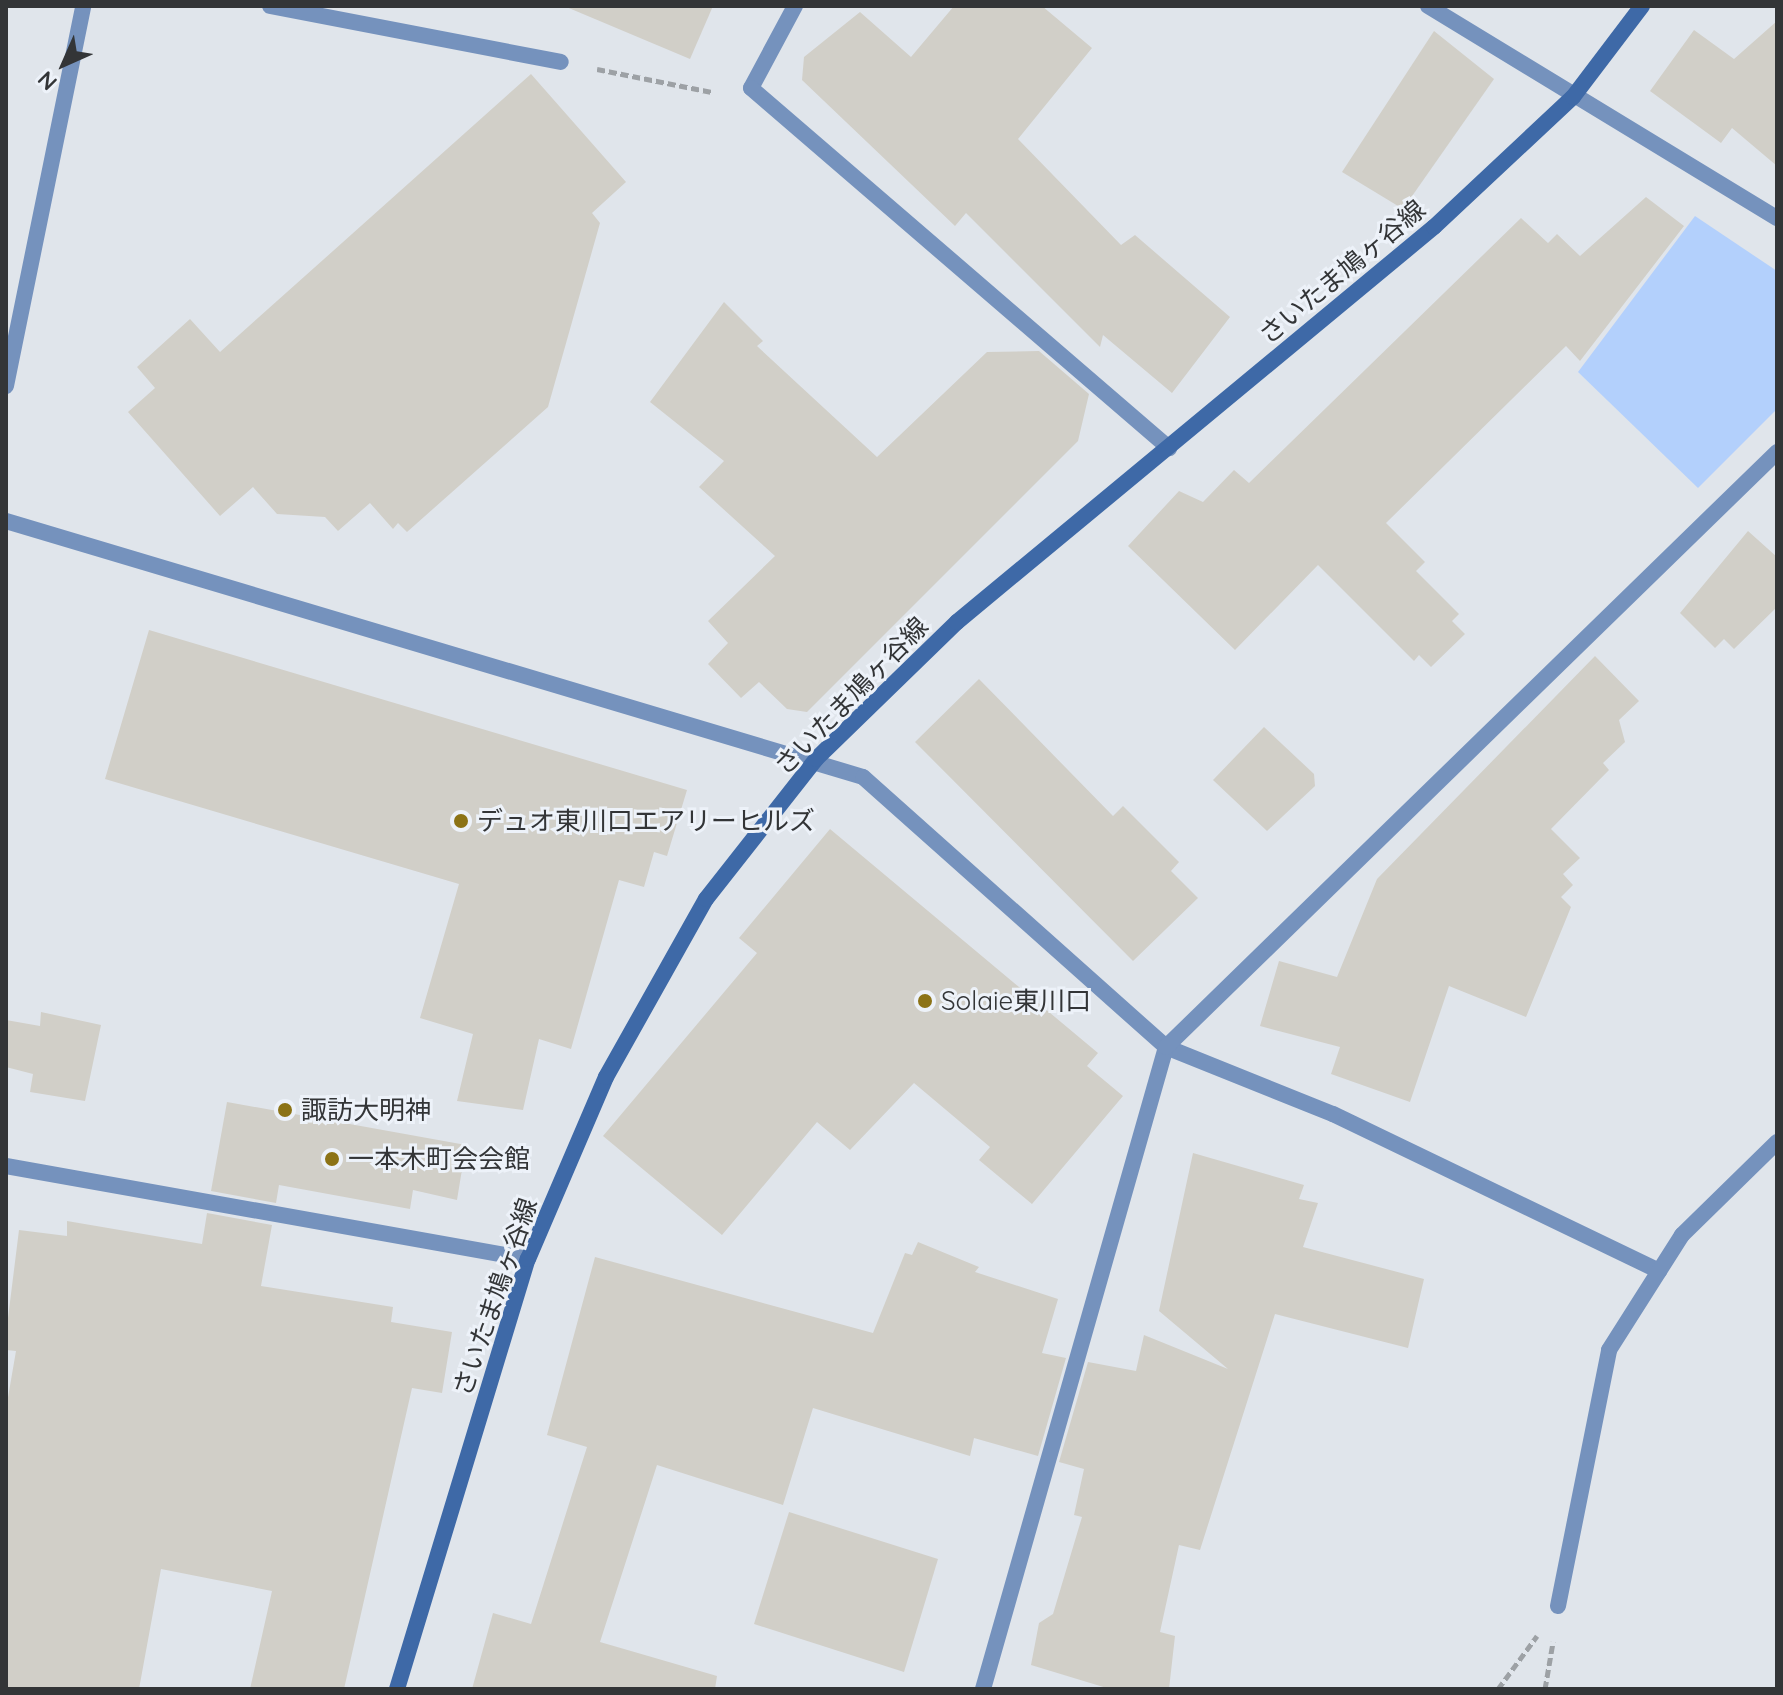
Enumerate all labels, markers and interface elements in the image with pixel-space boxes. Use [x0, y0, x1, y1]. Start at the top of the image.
north arrow [24, 24, 104, 104]
text: N [31, 65, 63, 97]
street label: さいたま鳩ヶ谷線 [1252, 193, 1432, 351]
street label: さいたま鳩ヶ谷線 [768, 610, 934, 782]
place label: デュオ東川口エアリーヒルズ [477, 805, 815, 837]
marker: デュオ東川口エアリーヒルズ [452, 812, 470, 830]
place label: Solaie東川口 [941, 985, 1091, 1017]
marker: Solaie東川口 [916, 992, 934, 1010]
place label: 諏訪大明神 [301, 1094, 431, 1126]
marker: 諏訪大明神 [276, 1101, 294, 1119]
place label: 一本木町会会館 [348, 1143, 530, 1175]
marker: 一本木町会会館 [323, 1150, 341, 1168]
street label: さいたま鳩ヶ谷線 [446, 1194, 544, 1400]

